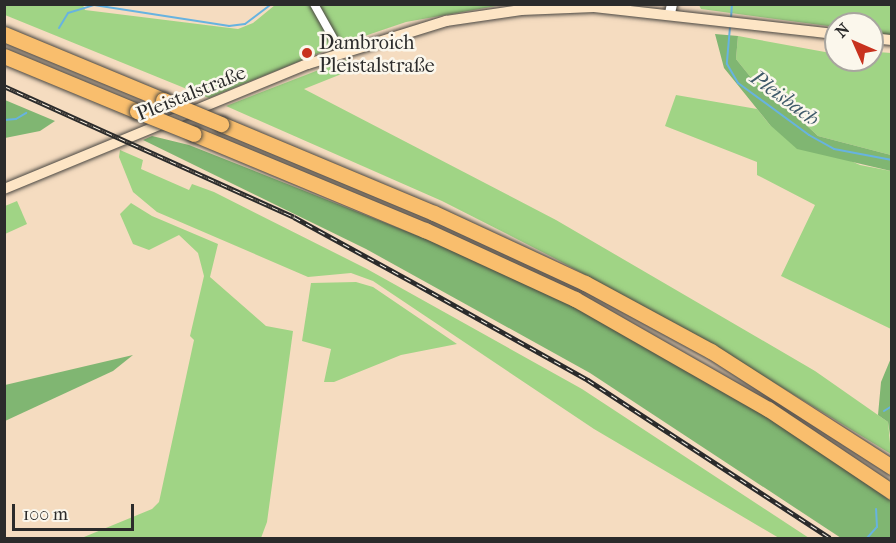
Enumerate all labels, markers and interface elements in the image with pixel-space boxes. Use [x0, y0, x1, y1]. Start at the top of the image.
north arrow [824, 12, 884, 72]
text: N [831, 19, 853, 41]
place label: Dambroich Pleistalstraße [319, 30, 435, 77]
marker: Dambroich Pleistalstraße [300, 46, 314, 60]
street label: Pleistalstraße [133, 60, 249, 126]
water label: Pleisbach [746, 65, 824, 131]
scale bar [15, 492, 136, 530]
text: 100 m [23, 504, 68, 525]

